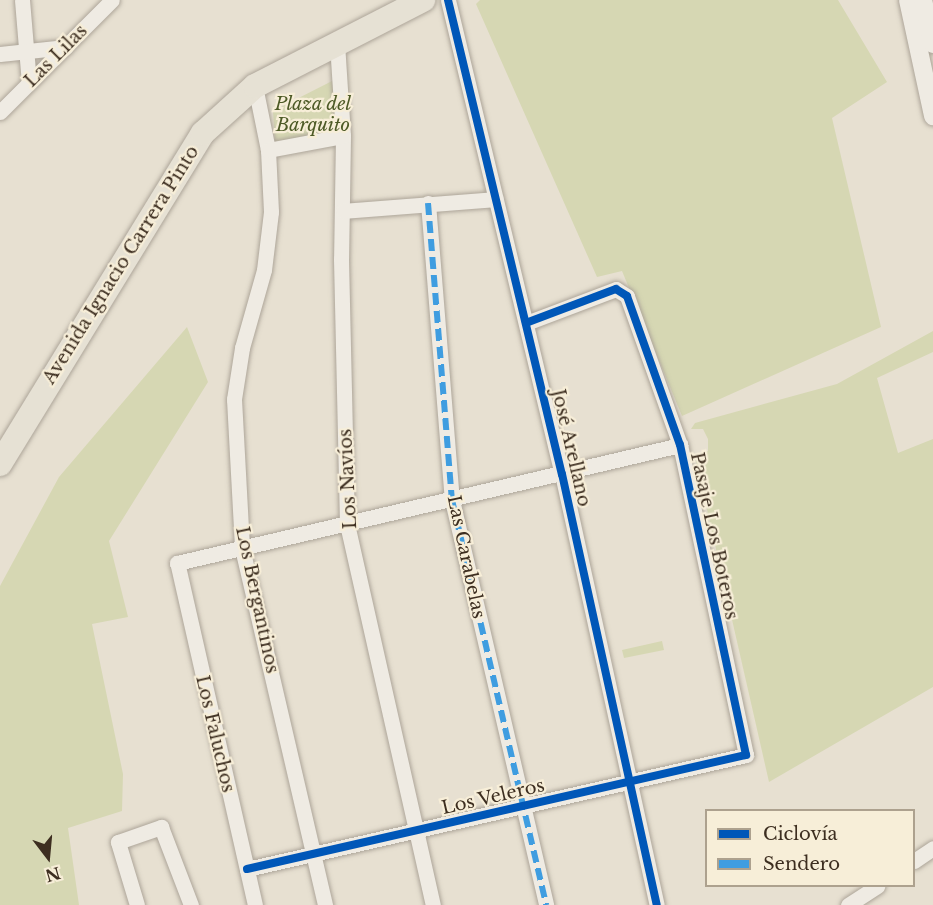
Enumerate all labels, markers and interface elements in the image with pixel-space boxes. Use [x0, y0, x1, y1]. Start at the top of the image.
street label: Las Lilas [20, 20, 92, 92]
park label: Plaza del Barquito [275, 94, 351, 136]
street label: Avenida Ignacio Carrera Pinto [38, 142, 204, 388]
street label: José Arellano [547, 387, 595, 509]
street label: Los Navíos [335, 428, 361, 530]
street label: Pasaje Los Boteros [686, 450, 742, 622]
street label: Las Carabelas [442, 493, 490, 621]
street label: Los Bergantinos [231, 525, 283, 675]
street label: Los Faluchos [191, 673, 239, 795]
street label: Los Veleros [439, 775, 547, 819]
legend [705, 809, 915, 887]
text: Ciclovía [763, 823, 838, 845]
north arrow [18, 827, 78, 887]
text: Sendero [763, 853, 840, 875]
text: N [43, 863, 63, 886]

